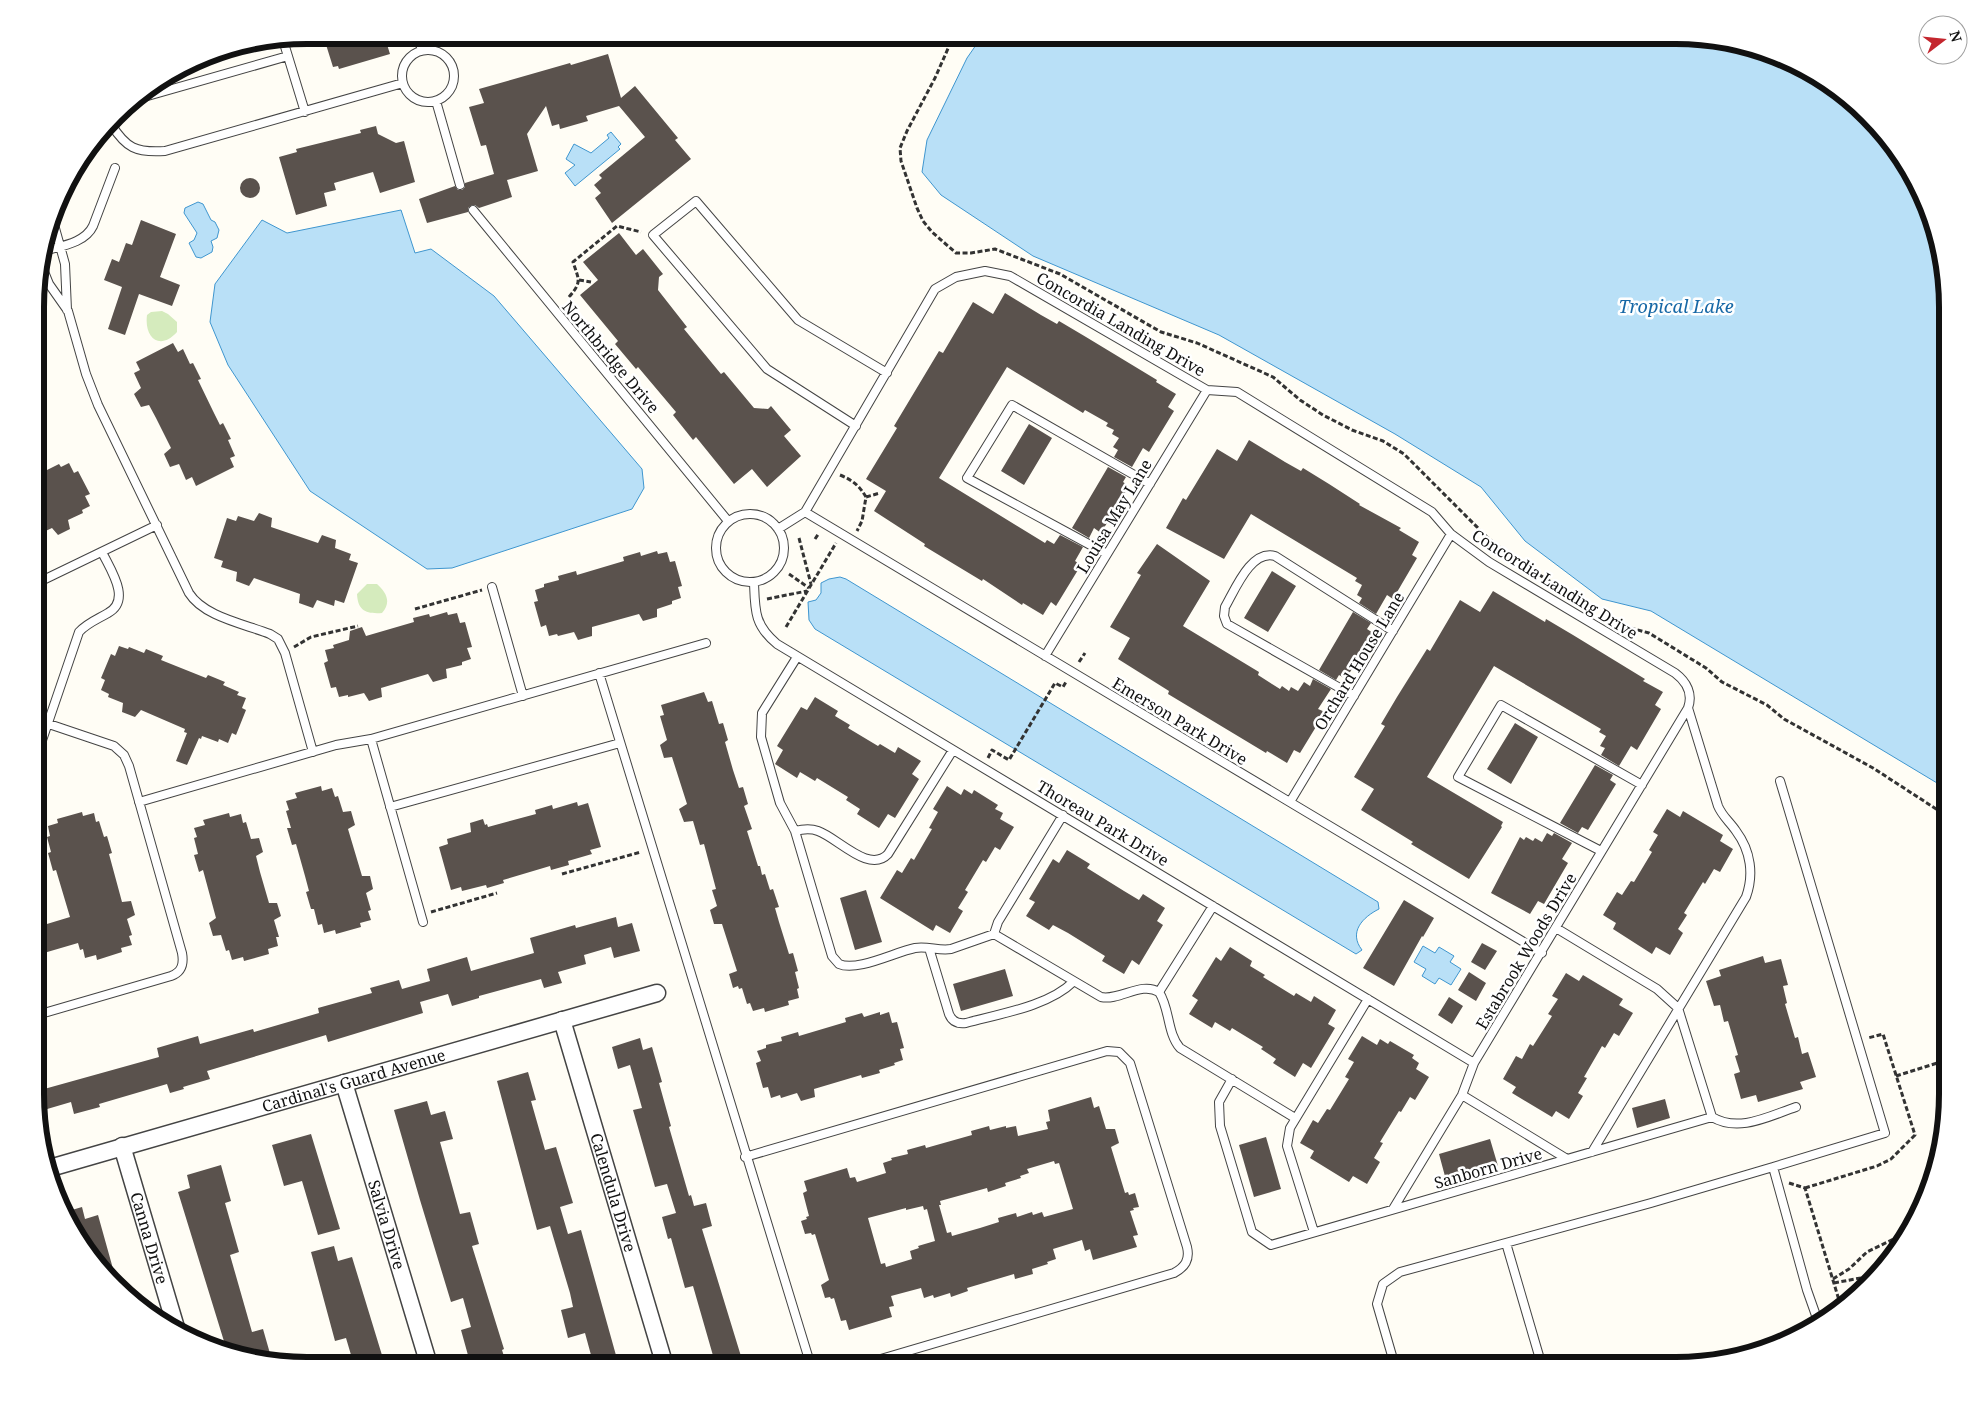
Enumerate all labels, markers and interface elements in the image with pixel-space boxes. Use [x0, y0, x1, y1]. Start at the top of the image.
north arrow [1918, 15, 1968, 65]
text: N [1945, 28, 1967, 44]
street label: Concordia Landing Drive [1033, 267, 1209, 381]
water label: Tropical Lake [1618, 294, 1734, 318]
street label: Northbridge Drive [557, 296, 665, 418]
street label: Louisa May Lane [1071, 455, 1157, 577]
street label: Concordia Landing Drive [1468, 524, 1642, 644]
street label: Orchard House Lane [1309, 588, 1409, 734]
street label: Emerson Park Drive [1108, 672, 1252, 770]
street label: Thoreau Park Drive [1033, 775, 1173, 871]
street label: Estabrook Woods Drive [1471, 869, 1581, 1033]
street label: Cardinal's Guard Avenue [259, 1044, 448, 1117]
street label: Calendula Drive [585, 1130, 641, 1255]
street label: Sanborn Drive [1432, 1142, 1544, 1194]
street label: Salvia Drive [363, 1177, 411, 1272]
street label: Canna Drive [125, 1189, 173, 1287]

